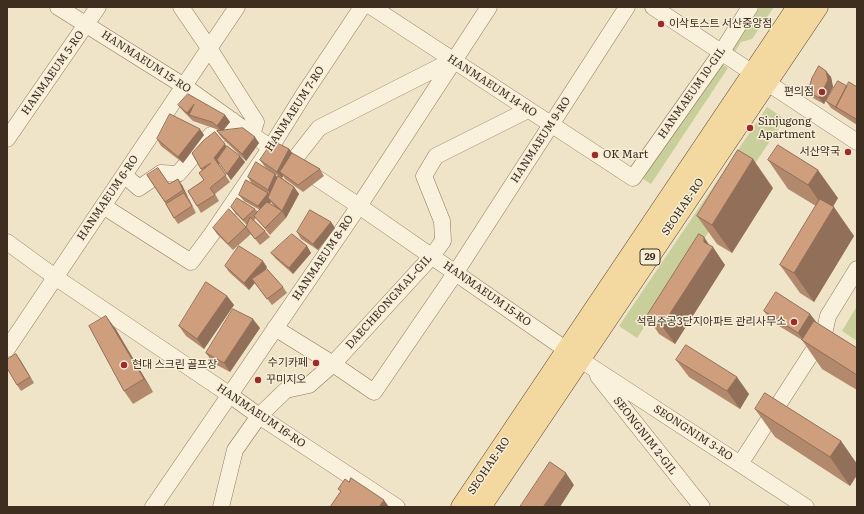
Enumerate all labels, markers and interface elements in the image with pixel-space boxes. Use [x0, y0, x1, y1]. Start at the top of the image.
place label: 이삭토스트 서산중앙점 [669, 17, 772, 31]
marker: 이삭토스트 서산중앙점 [656, 19, 666, 29]
street label: HANMAEUM 5-RO [19, 28, 87, 118]
street label: HANMAEUM 15-RO [99, 28, 193, 96]
street label: HANMAEUM 10-GIL [655, 45, 729, 141]
street label: HANMAEUM 14-RO [445, 52, 539, 120]
street label: HANMAEUM 7-RO [262, 64, 328, 154]
place label: 편의점 [784, 85, 814, 99]
marker: 편의점 [817, 87, 827, 97]
street label: HANMAEUM 9-RO [508, 95, 574, 185]
place label: Sinjugong Apartment [758, 115, 815, 141]
marker: Sinjugong Apartment [745, 123, 755, 133]
place label: 서산약국 [800, 145, 840, 159]
marker: 서산약국 [843, 147, 853, 157]
place label: OK Mart [603, 148, 648, 162]
marker: OK Mart [590, 150, 600, 160]
street label: HANMAEUM 6-RO [75, 153, 141, 243]
street label: SEOHAE-RO [659, 176, 707, 238]
street label: HANMAEUM 8-RO [290, 213, 356, 303]
road number: 29 [640, 249, 660, 265]
street label: DAECHEONGMAL-GIL [343, 252, 435, 352]
street label: HANMAEUM 15-RO [441, 259, 533, 329]
place label: 석림주공3단지아파트 관리사무소 [636, 315, 786, 329]
marker: 석림주공3단지아파트 관리사무소 [789, 317, 799, 327]
place label: 수기카페 [268, 356, 308, 370]
place label: 현대 스크린 골프장 [132, 358, 217, 372]
marker: 수기카페 [311, 358, 321, 368]
marker: 현대 스크린 골프장 [119, 360, 129, 370]
place label: 꾸미지오 [266, 373, 306, 387]
marker: 꾸미지오 [253, 375, 263, 385]
street label: HANMAEUM 16-RO [214, 381, 308, 451]
street label: SEONGNIM 2-GIL [610, 394, 680, 478]
street label: SEONGNIM 3-RO [651, 402, 735, 464]
street label: SEOHAE-RO [465, 435, 513, 497]

